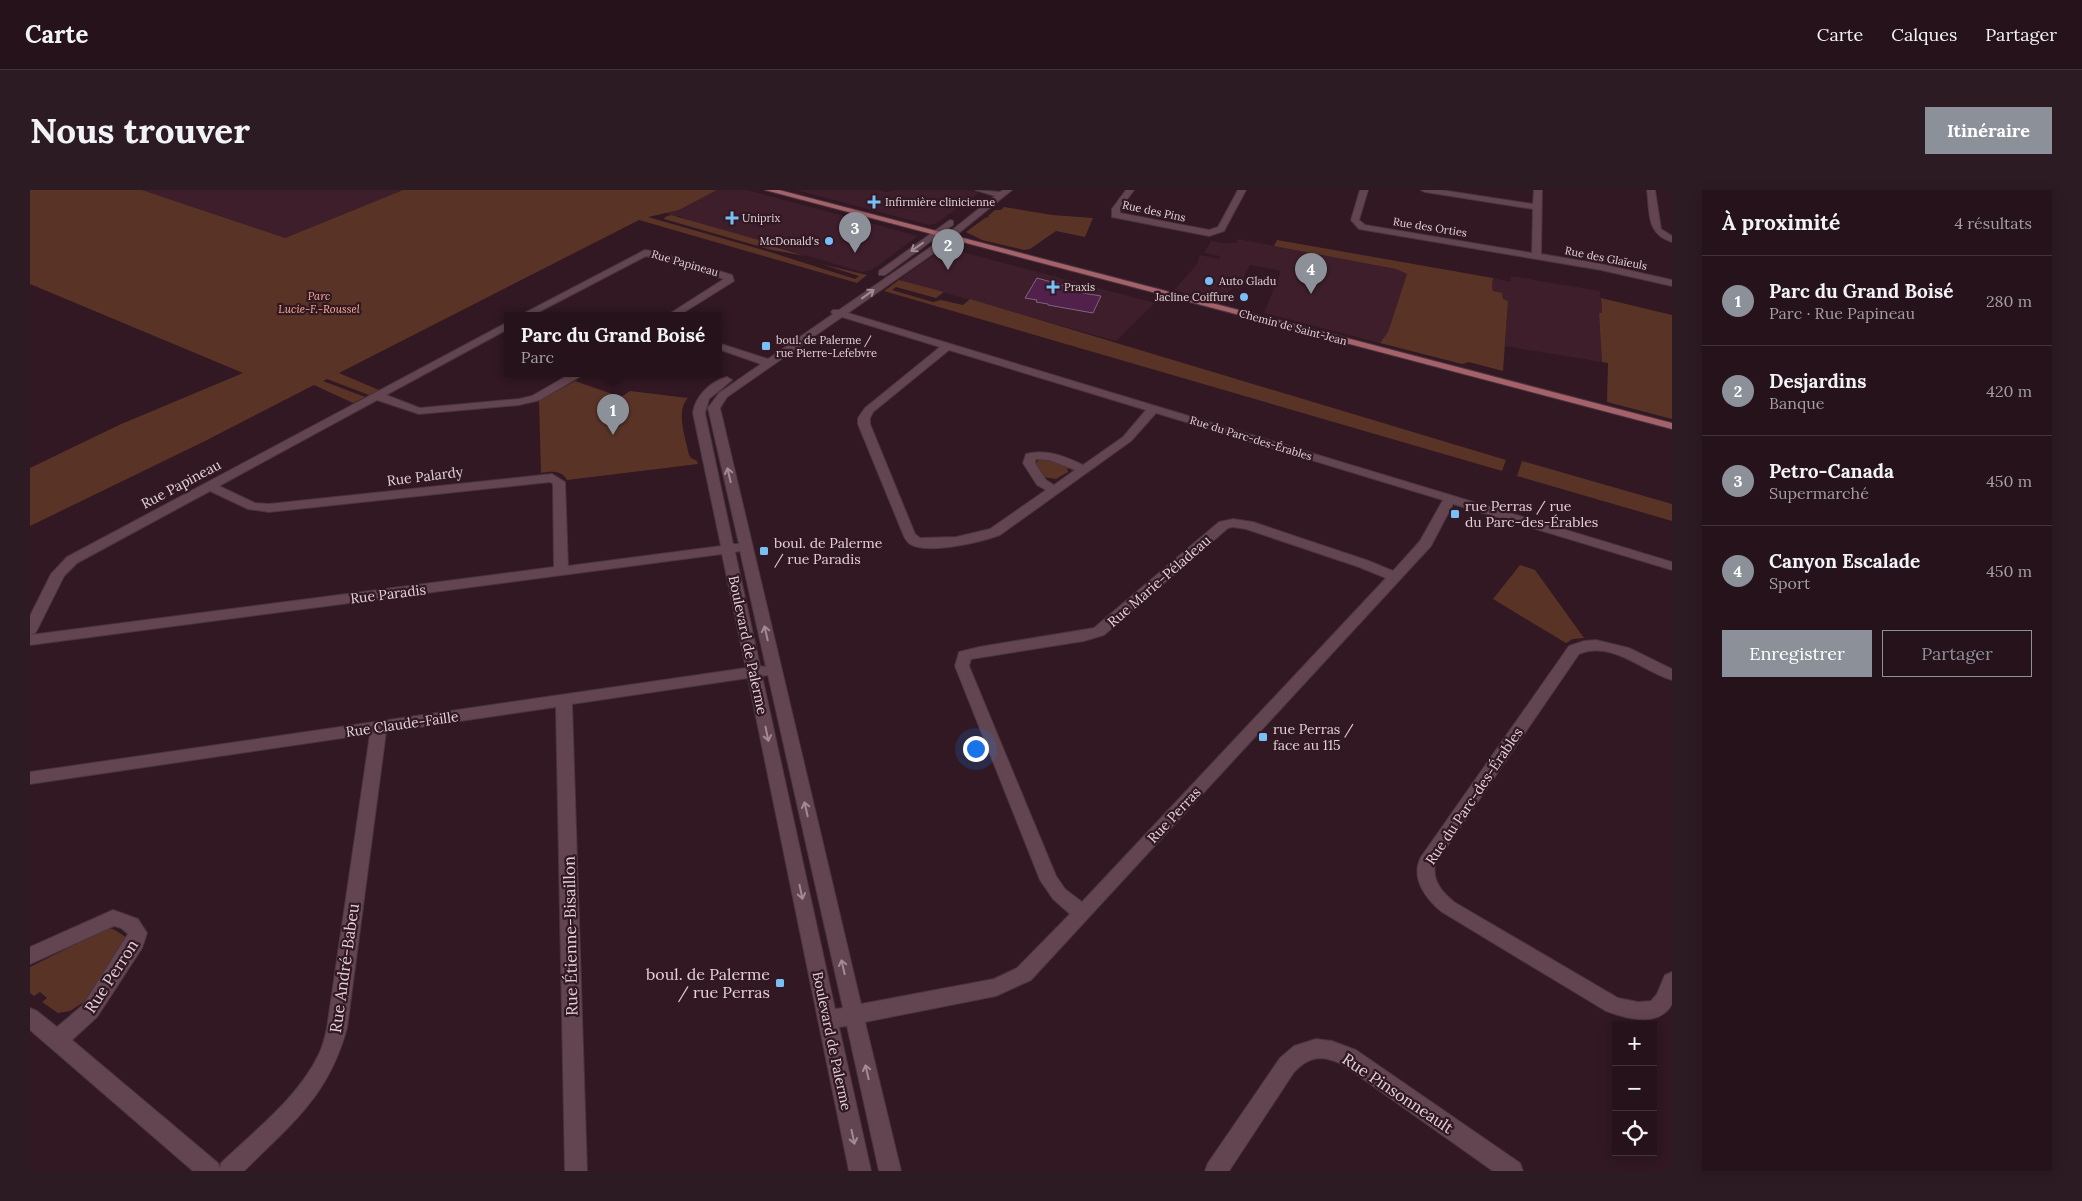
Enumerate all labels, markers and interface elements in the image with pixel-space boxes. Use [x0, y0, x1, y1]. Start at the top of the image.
text: Carte [25, 19, 88, 50]
text: Carte [1817, 23, 1863, 46]
text: Calques [1891, 23, 1957, 46]
text: Partager [1985, 23, 2057, 46]
button: Itinéraire [1925, 107, 2052, 154]
text: Nous trouver [30, 108, 250, 153]
marker: Infirmière clinicienne [867, 195, 881, 209]
place label: Infirmière clinicienne [885, 195, 995, 209]
street label: Rue des Pins [1121, 197, 1187, 225]
text: À proximité [1722, 209, 1840, 236]
place label: Uniprix [742, 211, 780, 225]
marker: Uniprix [726, 212, 738, 224]
pin: 3 [839, 212, 871, 253]
text: 4 résultats [1954, 213, 2032, 233]
street label: Rue des Orties [1392, 214, 1468, 240]
pin: 2 [932, 229, 964, 270]
place label: McDonald's [759, 234, 819, 248]
marker: McDonald's [823, 235, 835, 247]
one-way arrow [910, 242, 924, 252]
street label: Rue des Glaïeuls [1564, 243, 1648, 273]
street label: Rue Papineau [650, 247, 721, 279]
pin: 4 [1295, 253, 1327, 294]
place label: Auto Gladu [1218, 274, 1277, 288]
marker: Auto Gladu [1203, 275, 1215, 287]
text: Parc du Grand Boisé [1769, 279, 1953, 303]
marker: Praxis [1046, 280, 1060, 294]
place label: Praxis [1064, 280, 1095, 294]
one-way arrow [861, 288, 874, 299]
park label: Parc Lucie-F.-Roussel [278, 289, 360, 316]
place label: Jacline Coiffure [1154, 290, 1234, 304]
marker: Jacline Coiffure [1238, 291, 1250, 303]
text: 1 [1735, 291, 1741, 311]
text: 280 m [1986, 291, 2032, 311]
text: Parc · Rue Papineau [1769, 303, 1915, 323]
street label: Chemin de Saint-Jean [1237, 306, 1349, 348]
popup [504, 312, 722, 377]
text: Parc du Grand Boisé [521, 323, 705, 347]
place label: boul. de Palerme / rue Pierre-Lefebvre [776, 333, 877, 360]
marker: boul. de Palerme / rue Pierre-Lefebvre [760, 340, 772, 352]
text: Parc [521, 347, 554, 367]
text: Desjardins [1769, 369, 1866, 393]
text: 2 [1734, 381, 1742, 401]
text: 420 m [1986, 381, 2032, 401]
text: Banque [1769, 393, 1824, 413]
pin: 1 [597, 394, 629, 435]
street label: Rue du Parc-des-Érables [1188, 413, 1314, 463]
street label: Rue Papineau [138, 455, 224, 513]
text: Petro-Canada [1769, 459, 1894, 483]
street label: Rue Palardy [386, 462, 465, 490]
one-way arrow [724, 468, 733, 484]
text: 3 [1734, 471, 1742, 491]
text: 450 m [1986, 471, 2032, 491]
text: Supermarché [1769, 483, 1869, 503]
place label: rue Perras / rue du Parc-des-Érables [1465, 497, 1598, 531]
marker: rue Perras / rue du Parc-des-Érables [1449, 508, 1461, 520]
street label: Rue Marie-Péladeau [1104, 531, 1214, 631]
place label: boul. de Palerme / rue Paradis [774, 534, 883, 568]
marker: boul. de Palerme / rue Paradis [758, 545, 770, 557]
text: Canyon Escalade [1769, 549, 1920, 573]
text: 4 [1734, 561, 1742, 581]
text: 450 m [1986, 561, 2032, 581]
text: Sport [1769, 573, 1810, 593]
street label: Boulevard de Palerme [724, 574, 772, 717]
street label: Rue Paradis [349, 580, 427, 608]
one-way arrow [761, 626, 770, 642]
button: Enregistrer [1722, 630, 1872, 677]
button: Partager [1882, 630, 2032, 677]
street label: Rue Claude-Faille [345, 707, 460, 741]
place label: rue Perras / face au 115 [1273, 720, 1354, 754]
street label: Rue du Parc-des-Érables [1421, 724, 1527, 868]
one-way arrow [763, 725, 772, 741]
marker: rue Perras / face au 115 [1257, 731, 1269, 743]
your location [963, 736, 989, 762]
street label: Rue Perras [1144, 783, 1204, 847]
one-way arrow [801, 801, 810, 817]
street label: Rue Étienne-Bisaillon [559, 856, 581, 1016]
one-way arrow [797, 884, 806, 900]
street label: Rue André-Babeu [325, 902, 363, 1034]
street label: Rue Perron [80, 935, 142, 1016]
one-way arrow [838, 959, 847, 975]
place label: boul. de Palerme / rue Perras [646, 964, 770, 1003]
street label: Boulevard de Palerme [808, 970, 856, 1113]
marker: boul. de Palerme / rue Perras [774, 977, 786, 989]
map controls [1612, 1021, 1657, 1156]
button: + [1612, 1021, 1657, 1066]
street label: Rue Pinsonneault [1339, 1049, 1458, 1138]
one-way arrow [862, 1065, 871, 1081]
button: − [1612, 1066, 1657, 1111]
button: locate [1612, 1111, 1657, 1156]
one-way arrow [848, 1129, 858, 1145]

